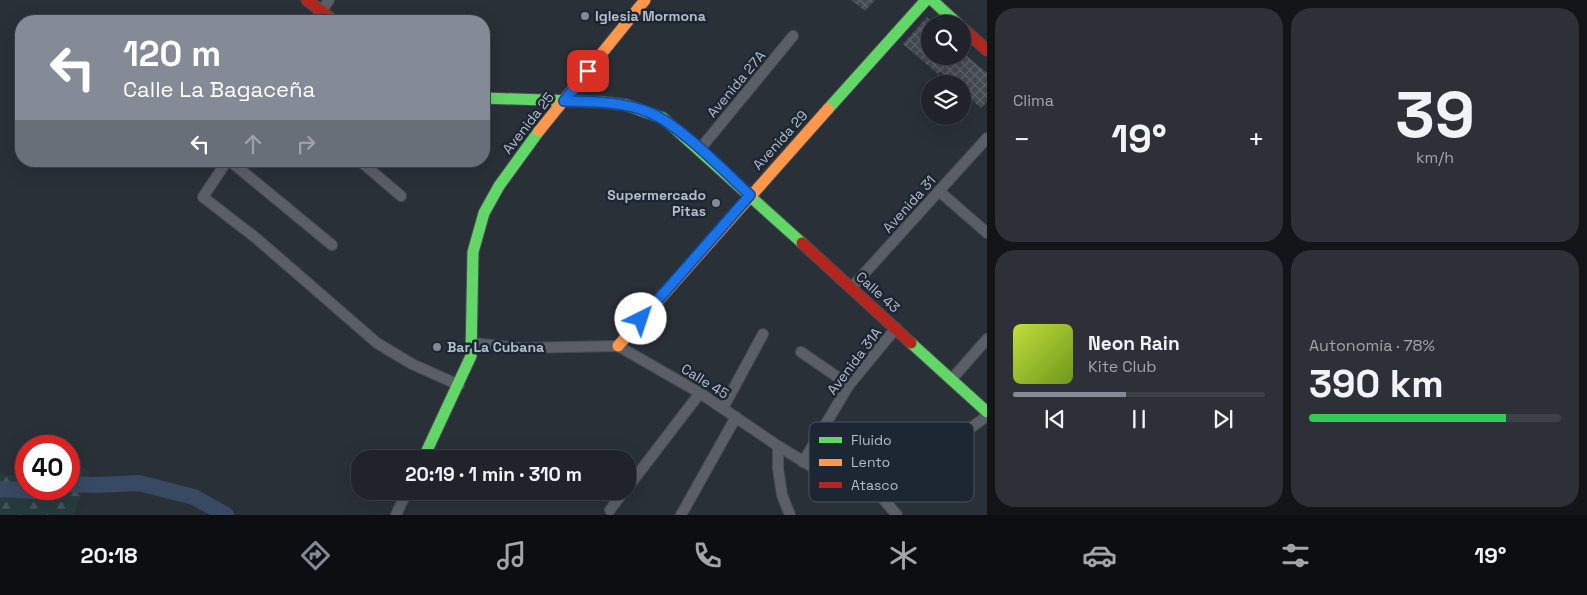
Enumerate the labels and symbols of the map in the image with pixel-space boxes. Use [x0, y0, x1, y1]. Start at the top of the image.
place label: Iglesia Mormona [595, 7, 706, 25]
marker: Iglesia Mormona [579, 10, 591, 22]
street label: Avenida 27A [703, 47, 769, 121]
pin [567, 50, 609, 92]
street label: Avenida 25 [498, 88, 558, 158]
street label: Avenida 29 [749, 107, 811, 173]
street label: Avenida 31 [879, 172, 939, 236]
place label: Supermercado Pitas [607, 186, 706, 220]
marker: Supermercado Pitas [710, 197, 722, 209]
street label: Calle 43 [852, 268, 904, 316]
position arrow [614, 292, 666, 344]
street label: Avenida 31A [823, 324, 885, 398]
place label: Bar La Cubana [447, 338, 544, 356]
marker: Bar La Cubana [431, 341, 443, 353]
street label: Calle 45 [678, 359, 732, 403]
legend [809, 422, 974, 502]
text: Fluido [851, 431, 892, 449]
speed limit sign: 40 [15, 435, 80, 500]
text: Lento [851, 453, 890, 471]
text: Atasco [851, 476, 898, 494]

